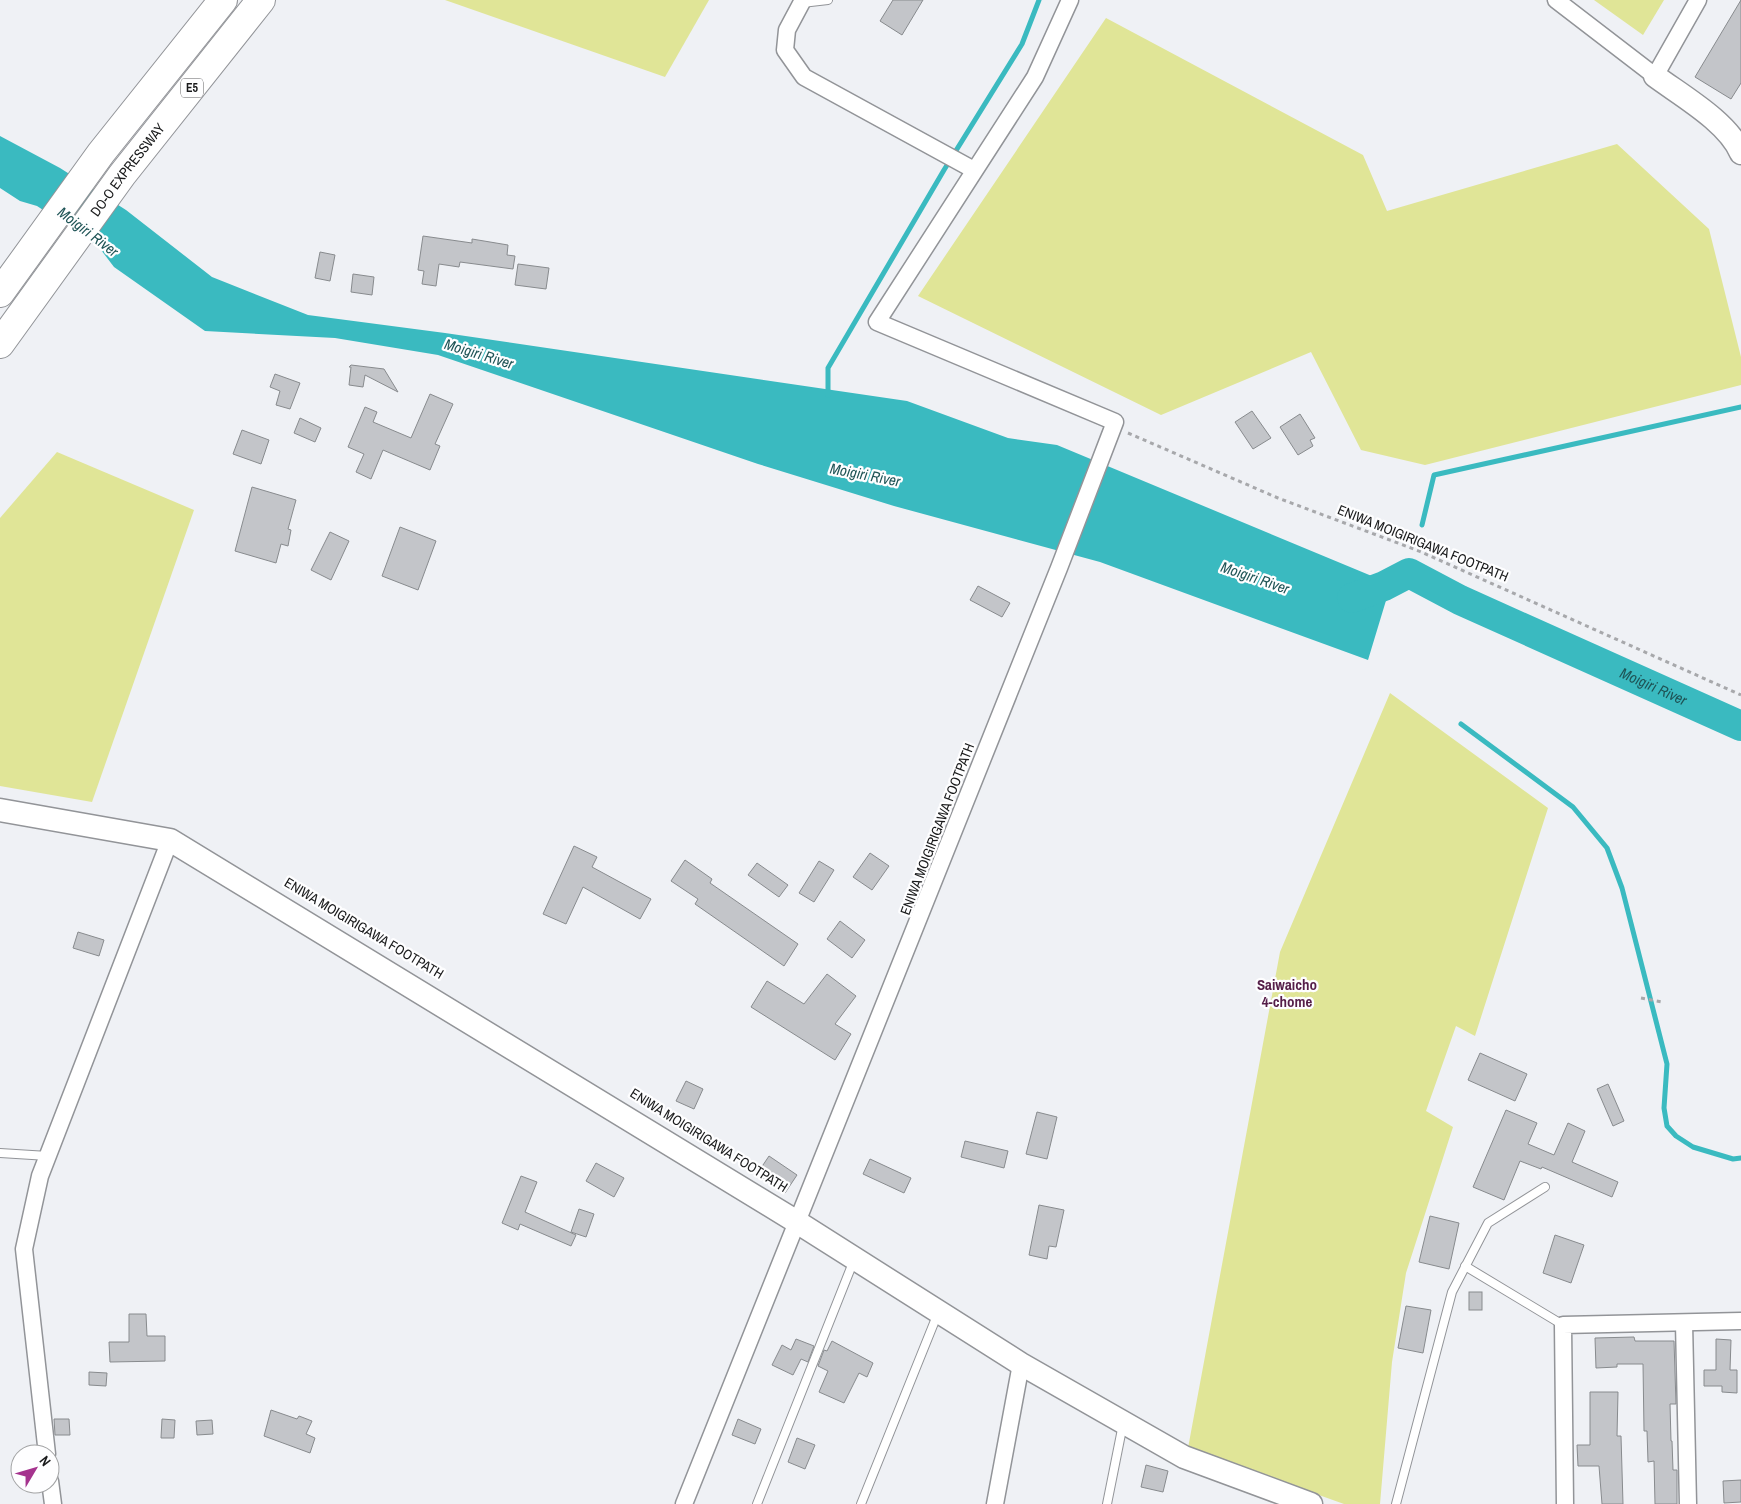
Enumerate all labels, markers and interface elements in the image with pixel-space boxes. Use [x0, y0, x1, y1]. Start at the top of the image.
road number: E5 [181, 78, 203, 98]
street label: DO-O EXPRESSWAY [86, 119, 169, 220]
water label: Moigiri River [54, 202, 124, 262]
water label: Moigiri River [442, 333, 517, 374]
water label: Moigiri River [828, 457, 903, 492]
street label: ENIWA MOIGIRIGAWA FOOTPATH [1335, 500, 1511, 586]
water label: Moigiri River [1218, 556, 1293, 599]
water label: Moigiri River [1617, 662, 1691, 711]
street label: ENIWA MOIGIRIGAWA FOOTPATH [896, 740, 978, 918]
street label: ENIWA MOIGIRIGAWA FOOTPATH [281, 873, 447, 983]
district label: Saiwaicho 4-chome [1257, 974, 1317, 1012]
street label: ENIWA MOIGIRIGAWA FOOTPATH [627, 1084, 791, 1196]
north arrow [10, 1444, 60, 1494]
text: N [36, 1452, 55, 1470]

